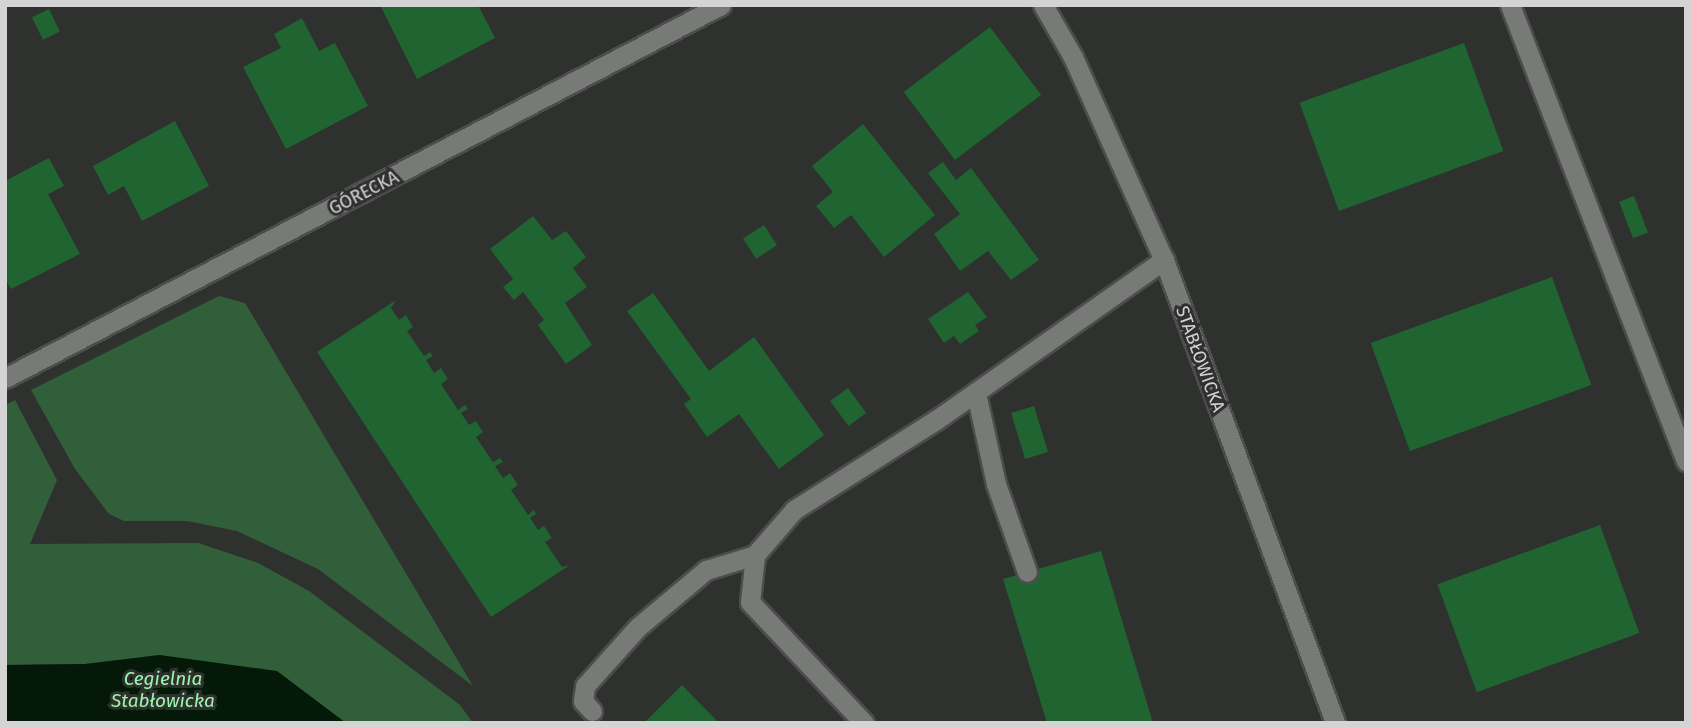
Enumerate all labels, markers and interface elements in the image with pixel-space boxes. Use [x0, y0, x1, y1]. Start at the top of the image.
street label: GÓRECKA [326, 166, 402, 220]
street label: STABŁOWICKA [1171, 303, 1229, 415]
water label: Cegielnia Stabłowicka [111, 668, 215, 712]

